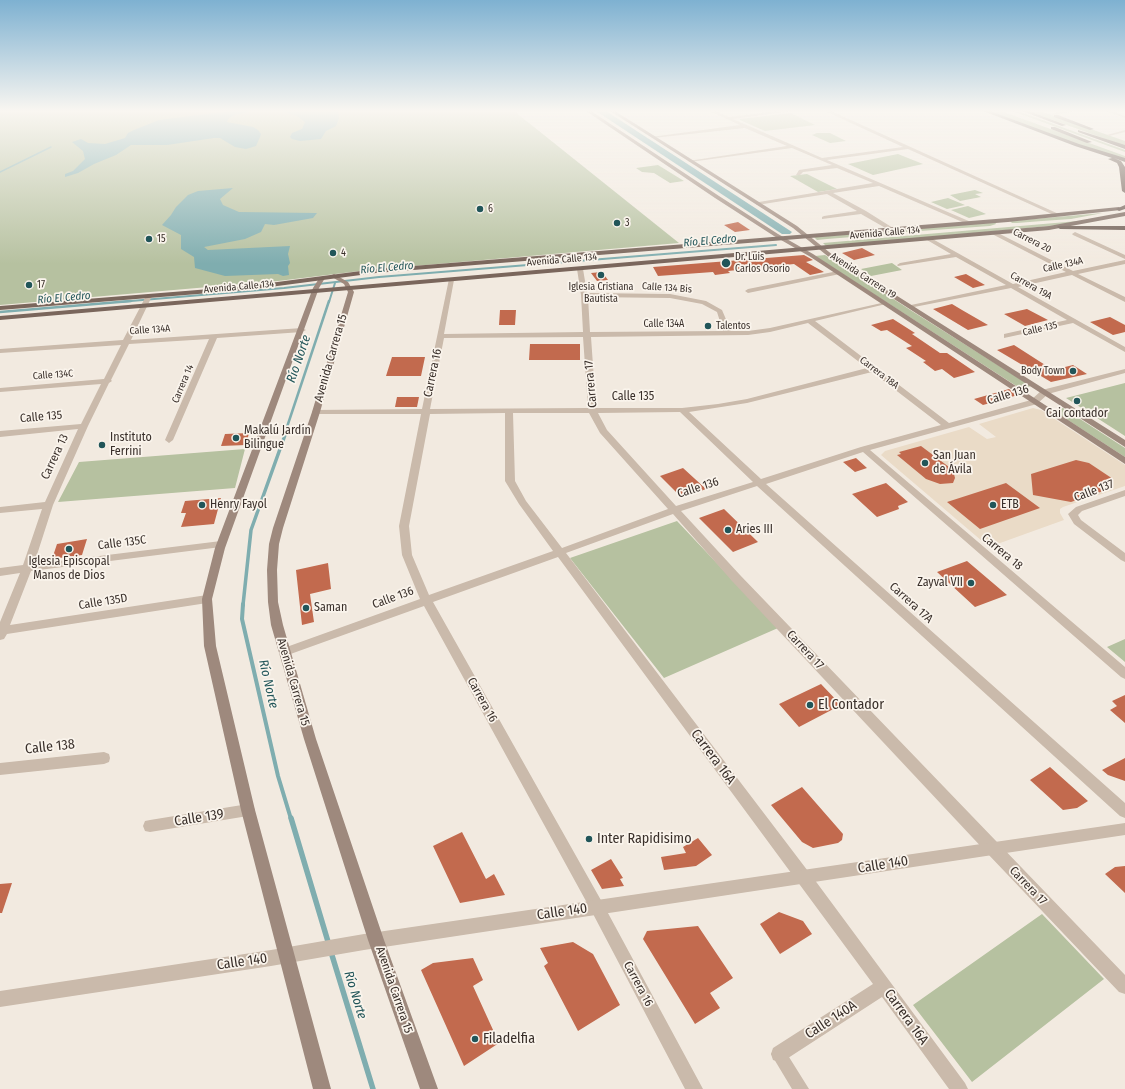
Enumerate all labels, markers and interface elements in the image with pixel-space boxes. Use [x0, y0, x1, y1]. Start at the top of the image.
place label: 6 [488, 203, 493, 215]
marker: 6 [475, 204, 485, 214]
place label: 3 [625, 217, 630, 229]
marker: 3 [612, 218, 622, 228]
street label: Avenida Calle 134 [849, 224, 921, 242]
street label: Carrera 20 [1011, 226, 1053, 256]
water label: Río El Cedro [683, 232, 737, 250]
place label: 15 [157, 233, 165, 245]
marker: 15 [144, 234, 154, 244]
place label: 4 [341, 247, 346, 259]
marker: 4 [328, 248, 338, 258]
street label: Avenida Carrera 19 [828, 250, 898, 302]
street label: Avenida Calle 134 [526, 251, 598, 269]
place label: Dr. Luis Carlos Osorio [735, 251, 790, 274]
street label: Calle 134A [1042, 255, 1084, 275]
marker: Dr. Luis Carlos Osorio [720, 257, 732, 269]
water label: Río El Cedro [360, 259, 414, 277]
marker: Iglesia Cristiana Bautista [596, 270, 606, 280]
street label: Carrera 19A [1008, 270, 1054, 302]
street label: Avenida Calle 134 [203, 278, 275, 296]
place label: 17 [37, 279, 45, 291]
marker: 17 [24, 280, 34, 290]
street label: Calle 134 Bis [642, 280, 692, 296]
place label: Iglesia Cristiana Bautista [569, 281, 633, 304]
water label: Río El Cedro [37, 289, 91, 307]
street label: Avenida Carrera 15 [312, 312, 350, 404]
street label: Calle 134A [644, 318, 684, 330]
street label: Calle 135 [1021, 319, 1059, 339]
place label: Talentos [716, 320, 750, 332]
marker: Talentos [703, 321, 713, 331]
street label: Calle 134A [129, 323, 171, 337]
water label: Río Norte [284, 333, 314, 385]
street label: Carrera 16 [421, 348, 445, 398]
street label: Carrera 18A [857, 354, 901, 392]
street label: Carrera 17 [582, 360, 600, 408]
street label: Carrera 14 [170, 363, 196, 405]
place label: Body Town [1021, 365, 1065, 377]
marker: Body Town [1068, 366, 1078, 376]
street label: Calle 134C [32, 368, 74, 382]
street label: Calle 136 [985, 382, 1031, 408]
street label: Calle 135 [612, 390, 654, 404]
marker: Cai contador [1072, 396, 1082, 406]
place label: Cai contador [1046, 407, 1108, 421]
street label: Calle 135 [19, 408, 63, 426]
place label: Makalú Jardín Bilingue [244, 424, 311, 452]
place label: Instituto Ferrini [110, 431, 152, 459]
street label: Carrera 13 [38, 432, 72, 482]
marker: Makalú Jardín Bilingue [231, 433, 241, 443]
marker: Instituto Ferrini [97, 440, 107, 450]
place label: San Juan de Ávila [933, 449, 976, 477]
marker: San Juan de Ávila [920, 458, 930, 468]
street label: Calle 136 [675, 475, 721, 501]
street label: Calle 137 [1072, 477, 1116, 505]
place label: Henry Fayol [210, 498, 267, 512]
place label: ETB [1001, 498, 1019, 512]
marker: Henry Fayol [197, 500, 207, 510]
marker: ETB [988, 500, 998, 510]
place label: Aries III [736, 523, 773, 537]
marker: Aries III [723, 525, 733, 535]
street label: Carrera 18 [979, 531, 1025, 573]
street label: Calle 135C [97, 533, 147, 553]
marker: Iglesia Episcopal Manos de Dios [64, 544, 74, 554]
place label: Iglesia Episcopal Manos de Dios [28, 555, 110, 583]
place label: Zayval VII [917, 576, 963, 590]
marker: Zayval VII [966, 578, 976, 588]
street label: Carrera 17A [886, 580, 936, 626]
street label: Calle 136 [370, 584, 416, 612]
street label: Calle 135D [78, 591, 128, 613]
place label: Saman [314, 601, 347, 615]
marker: Saman [301, 603, 311, 613]
street label: Carrera 17 [783, 628, 827, 672]
street label: Avenida Carrera 15 [274, 636, 312, 728]
water label: Río Norte [255, 658, 281, 710]
street label: Carrera 16 [464, 675, 500, 725]
place label: El Contador [818, 697, 884, 713]
marker: El Contador [805, 700, 815, 710]
street label: Carrera 16A [687, 726, 739, 788]
street label: Calle 138 [24, 736, 76, 758]
street label: Calle 139 [173, 806, 225, 830]
place label: Inter Rapidisimo [597, 831, 691, 847]
marker: Inter Rapidisimo [584, 834, 594, 844]
street label: Calle 140 [857, 853, 909, 877]
street label: Carrera 17 [1006, 864, 1050, 908]
street label: Calle 140 [536, 900, 588, 924]
street label: Avenida Carrera 15 [372, 945, 416, 1035]
street label: Calle 140 [216, 950, 268, 974]
street label: Carrera 16 [620, 959, 656, 1009]
water label: Río Norte [340, 969, 370, 1021]
street label: Carrera 16A [880, 986, 932, 1048]
street label: Calle 140A [802, 997, 860, 1043]
place label: Filadelfia [483, 1031, 535, 1047]
marker: Filadelfia [470, 1034, 480, 1044]

